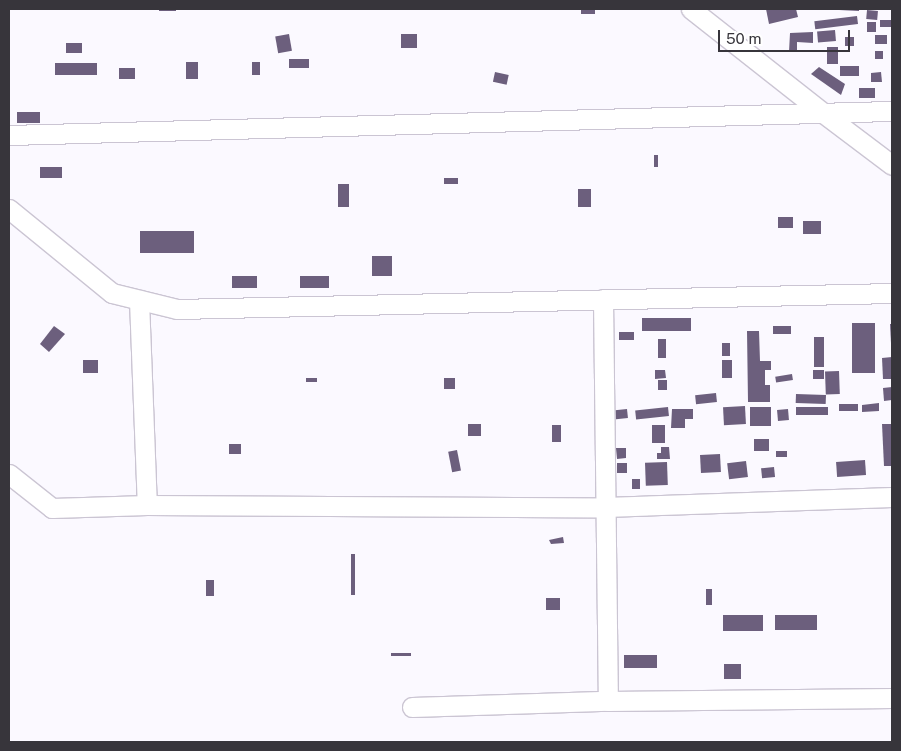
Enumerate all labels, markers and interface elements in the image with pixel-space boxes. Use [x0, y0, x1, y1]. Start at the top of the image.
scale bar [721, 20, 854, 52]
text: 50 m [726, 30, 761, 47]

